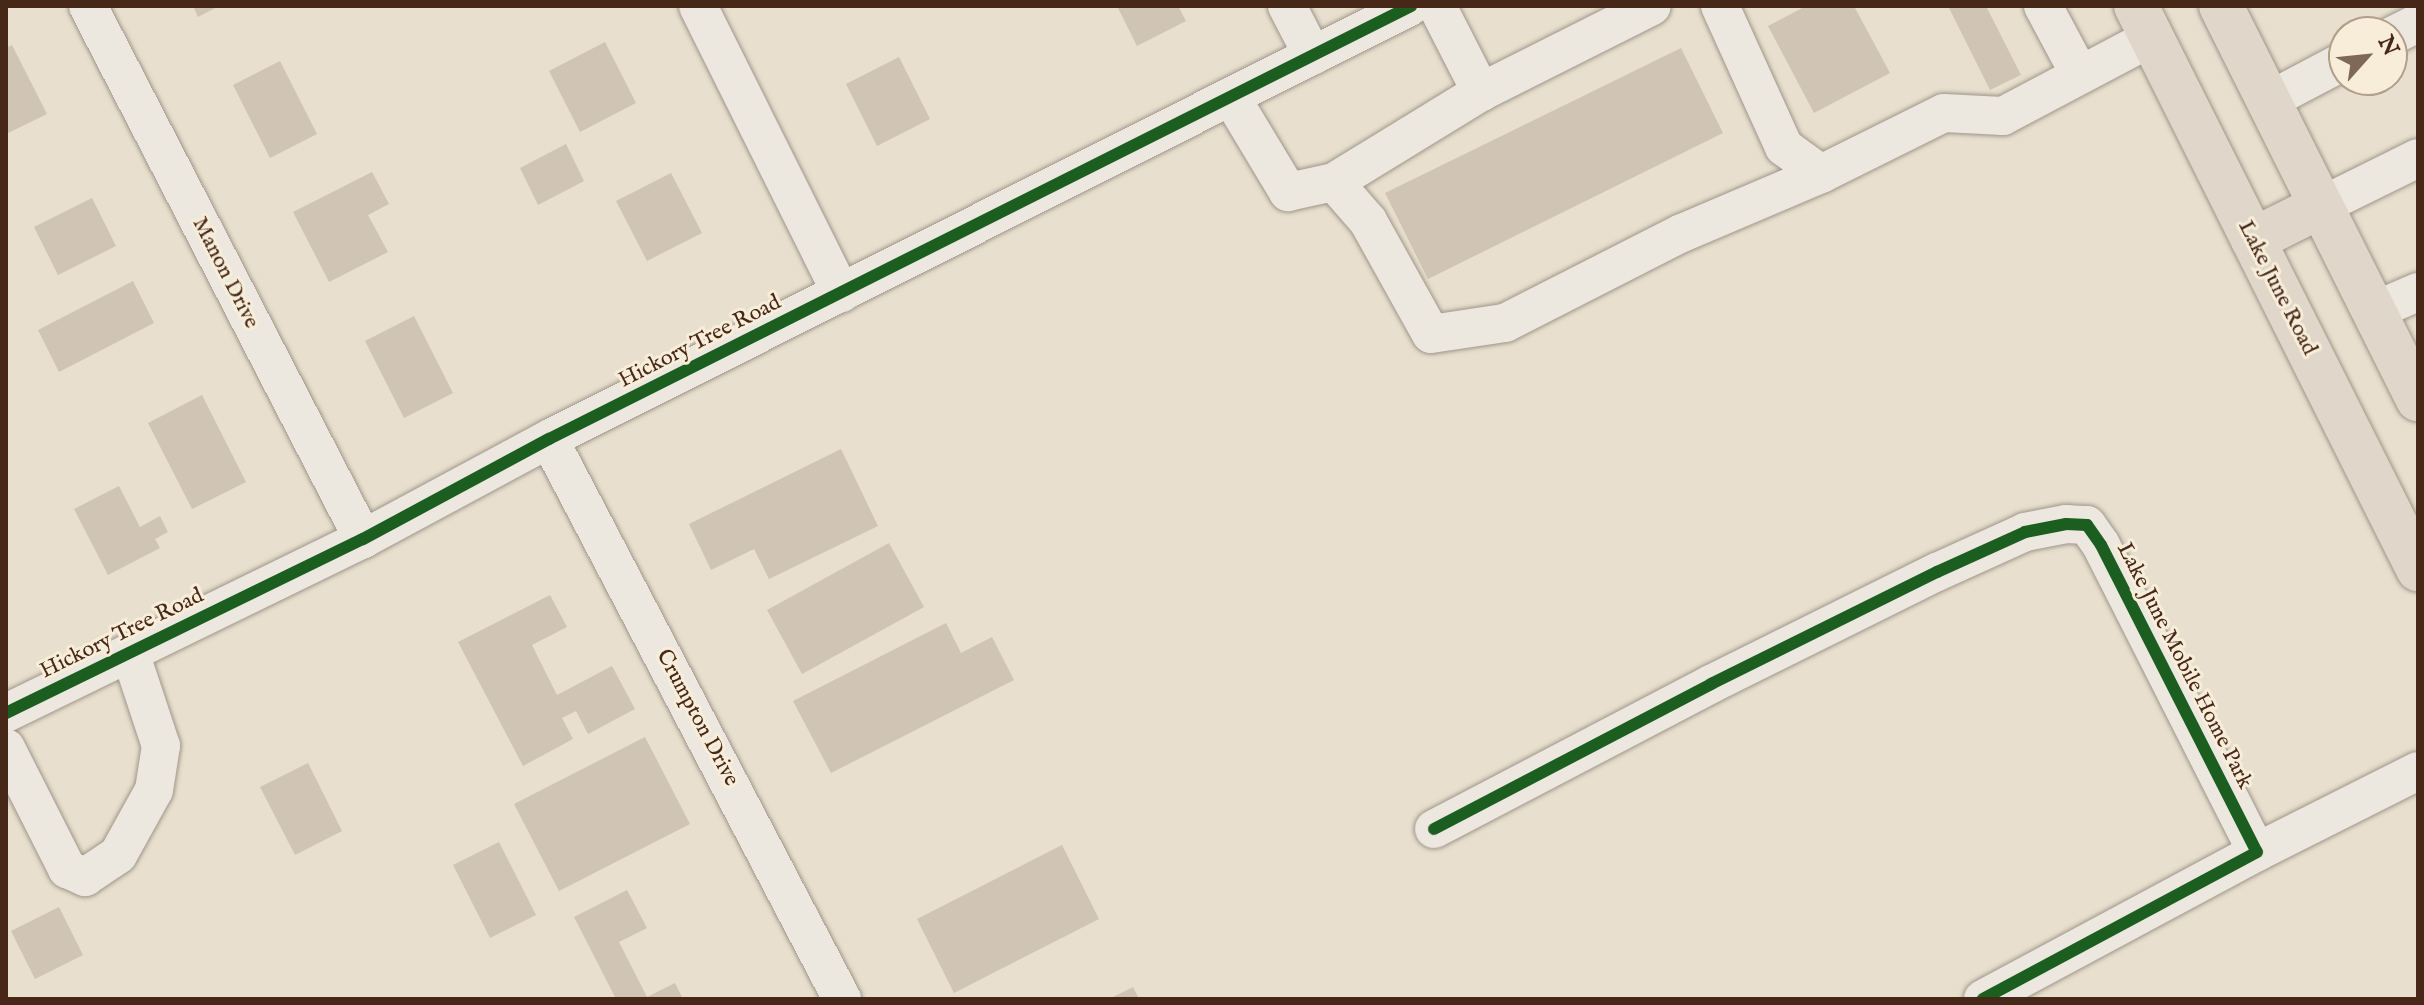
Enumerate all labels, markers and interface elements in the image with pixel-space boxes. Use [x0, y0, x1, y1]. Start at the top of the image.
north arrow [2328, 16, 2408, 96]
text: N [2371, 31, 2404, 61]
street label: Manon Drive [186, 213, 264, 333]
street label: Lake June Road [2232, 216, 2322, 360]
street label: Hickory Tree Road [615, 290, 785, 394]
street label: Lake June Mobile Home Park [2110, 538, 2258, 794]
street label: Hickory Tree Road [36, 583, 208, 685]
street label: Crumpton Drive [650, 645, 744, 791]

